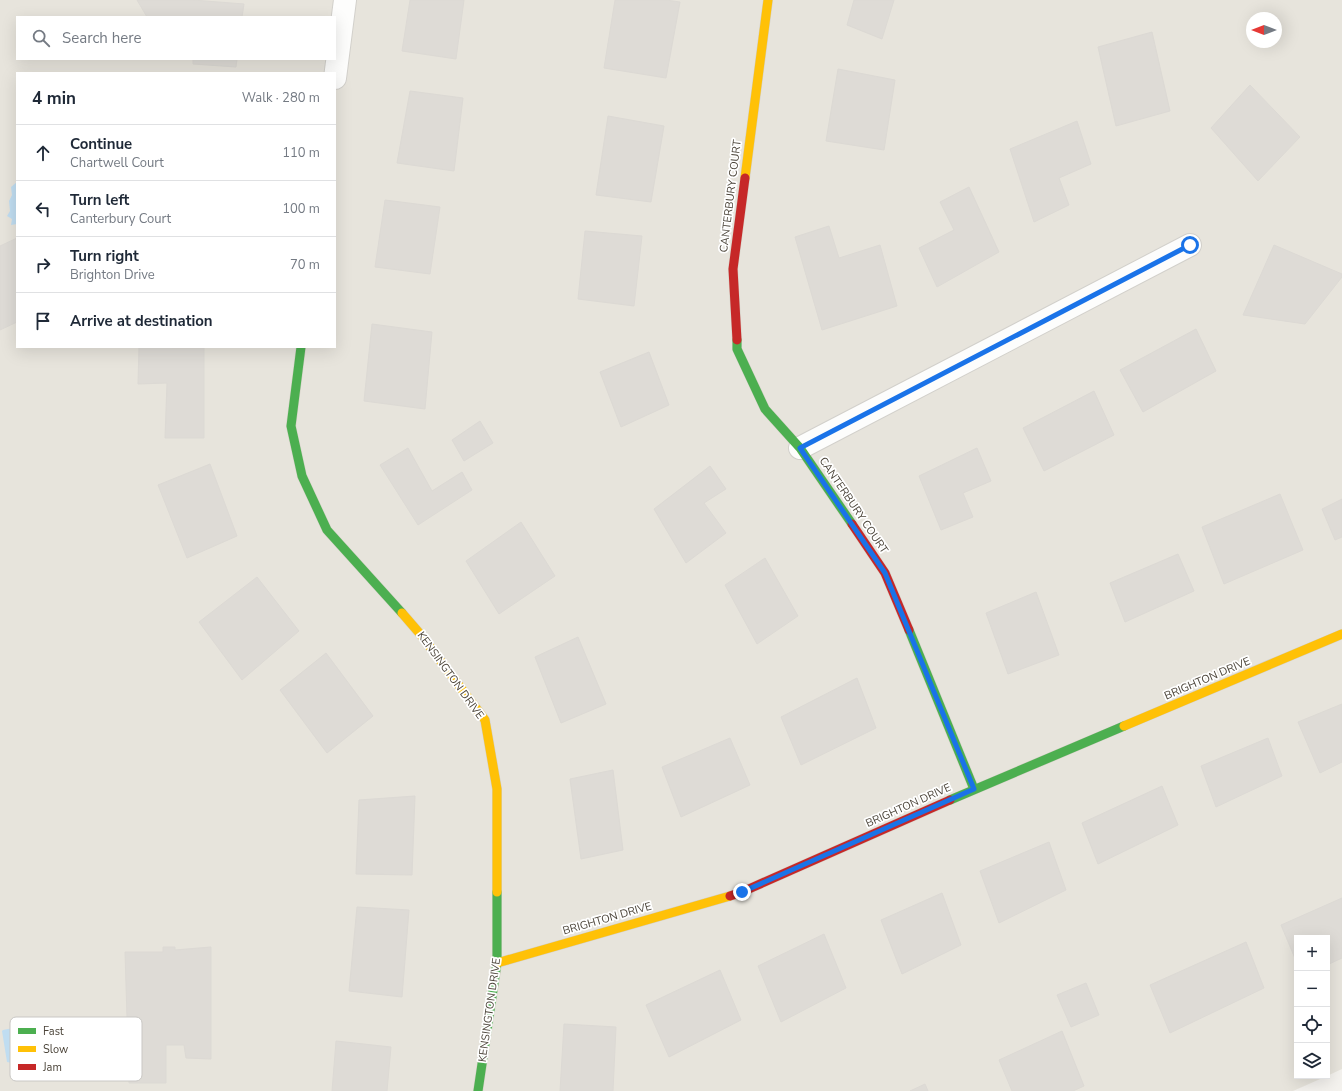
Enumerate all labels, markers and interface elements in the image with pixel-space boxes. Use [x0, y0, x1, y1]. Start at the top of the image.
north arrow [1246, 12, 1282, 48]
search box [16, 16, 336, 60]
icon: search [30, 27, 52, 49]
text: Search here [62, 28, 142, 48]
text: 4 min [32, 87, 76, 110]
text: Walk · 280 m [242, 89, 320, 107]
text: Continue [70, 134, 132, 154]
street label: CANTERBURY COURT [716, 139, 745, 253]
icon: ahead [32, 142, 54, 164]
text: 110 m [282, 144, 320, 162]
text: Chartwell Court [70, 154, 164, 172]
text: Turn left [70, 190, 129, 210]
icon: left [32, 198, 54, 220]
text: 100 m [282, 200, 320, 218]
text: Canterbury Court [70, 210, 171, 228]
route start [1181, 236, 1199, 254]
text: Turn right [70, 246, 139, 266]
icon: right [32, 254, 54, 276]
text: 70 m [290, 256, 320, 274]
text: Brighton Drive [70, 266, 155, 284]
icon: arrive [32, 310, 54, 332]
text: Arrive at destination [70, 311, 213, 331]
street label: CANTERBURY COURT [816, 454, 892, 557]
street label: KENSINGTON DRIVE [414, 628, 487, 722]
street label: BRIGHTON DRIVE [1162, 654, 1252, 703]
street label: BRIGHTON DRIVE [863, 780, 953, 831]
route end [733, 883, 751, 901]
street label: BRIGHTON DRIVE [561, 899, 653, 938]
map controls [1294, 935, 1330, 1079]
button: + [1294, 935, 1330, 971]
street label: KENSINGTON DRIVE [475, 957, 504, 1063]
button: − [1294, 971, 1330, 1007]
button: locate [1294, 1007, 1330, 1043]
legend [10, 1017, 142, 1081]
text: Fast [43, 1024, 64, 1039]
text: Slow [43, 1042, 68, 1057]
button: layers [1294, 1043, 1330, 1079]
text: Jam [42, 1060, 62, 1075]

